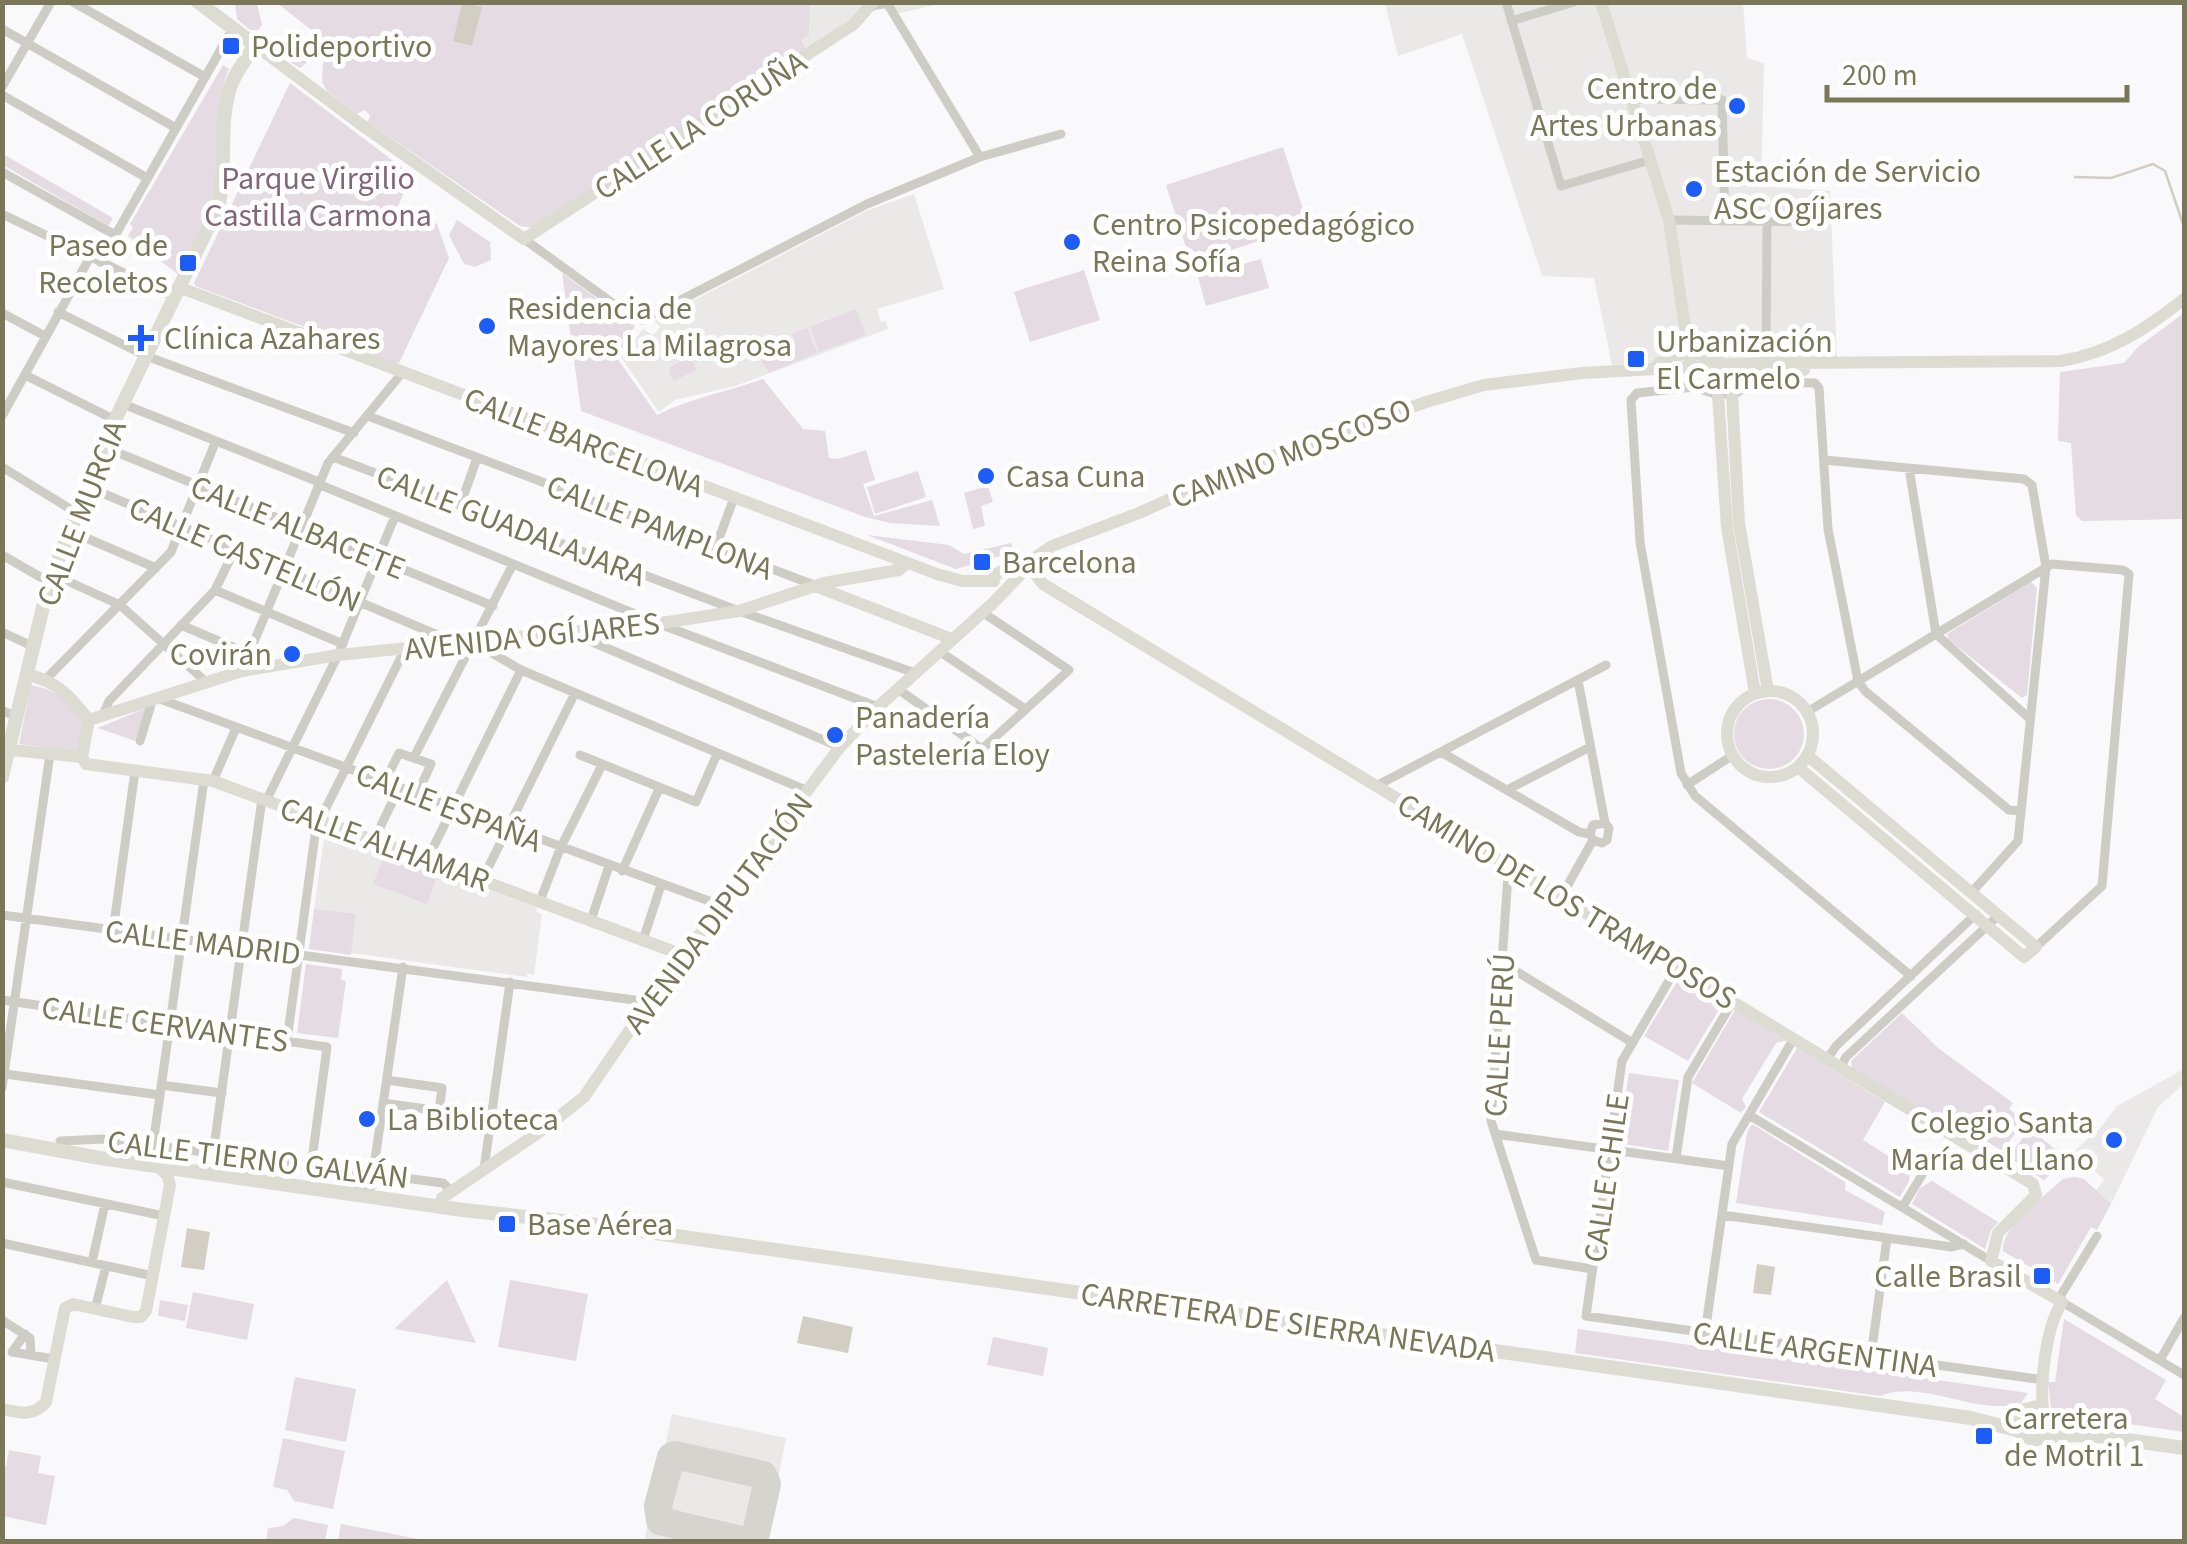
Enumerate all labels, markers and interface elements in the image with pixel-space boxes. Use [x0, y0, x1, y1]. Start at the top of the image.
place label: Polideportivo [251, 24, 432, 70]
marker: Polideportivo [220, 35, 242, 57]
street label: CALLE LA CORUÑA [585, 40, 816, 212]
scale bar [1827, 40, 2127, 102]
text: 200 m [1842, 54, 1918, 97]
place label: Centro de Artes Urbanas [1530, 66, 1717, 149]
marker: Centro de Artes Urbanas [1726, 95, 1748, 117]
place label: Estación de Servicio ASC Ogíjares [1714, 149, 1981, 232]
park label: Parque Virgilio Castilla Carmona [204, 156, 432, 239]
marker: Estación de Servicio ASC Ogíjares [1683, 178, 1705, 200]
place label: Centro Psicopedagógico Reina Sofía [1092, 202, 1415, 285]
place label: Paseo de Recoletos [38, 223, 168, 306]
marker: Centro Psicopedagógico Reina Sofía [1061, 231, 1083, 253]
marker: Paseo de Recoletos [177, 252, 199, 274]
place label: Residencia de Mayores La Milagrosa [507, 286, 792, 369]
marker: Residencia de Mayores La Milagrosa [476, 315, 498, 337]
place label: Clínica Azahares [164, 316, 380, 362]
place label: Urbanización El Carmelo [1656, 319, 1833, 402]
marker: Clínica Azahares [128, 325, 154, 351]
marker: Urbanización El Carmelo [1625, 348, 1647, 370]
street label: CALLE BARCELONA [457, 376, 711, 510]
street label: CAMINO MOSCOSO [1164, 387, 1418, 521]
street label: CALLE MURCIA [25, 413, 139, 613]
street label: CALLE GUADALAJARA [369, 453, 653, 599]
place label: Casa Cuna [1006, 454, 1145, 500]
street label: CALLE ALBACETE [183, 464, 412, 592]
street label: CALLE PAMPLONA [540, 464, 780, 593]
marker: Casa Cuna [975, 465, 997, 487]
street label: CALLE CASTELLÓN [121, 485, 368, 625]
place label: Barcelona [1002, 540, 1137, 586]
marker: Barcelona [971, 551, 993, 573]
street label: AVENIDA OGÍJARES [402, 601, 662, 673]
place label: Covirán [170, 632, 272, 678]
marker: Covirán [281, 643, 303, 665]
place label: Panadería Pastelería Eloy [855, 695, 1050, 778]
marker: Panadería Pastelería Eloy [824, 724, 846, 746]
street label: CALLE ESPAÑA [349, 751, 549, 865]
street label: CAMINO DE LOS TRAMPOSOS [1388, 782, 1745, 1022]
street label: AVENIDA DIPUTACIÓN [613, 784, 825, 1044]
street label: CALLE ALHAMAR [273, 786, 496, 904]
street label: CALLE MADRID [102, 908, 303, 978]
street label: CALLE PERÚ [1473, 952, 1527, 1118]
street label: CALLE CERVANTES [38, 985, 291, 1065]
street label: CALLE CHILE [1572, 1091, 1642, 1266]
place label: La Biblioteca [387, 1097, 559, 1143]
place label: Colegio Santa María del Llano [1890, 1100, 2094, 1183]
marker: La Biblioteca [356, 1108, 378, 1130]
street label: CALLE TIERNO GALVÁN [105, 1119, 411, 1201]
marker: Colegio Santa María del Llano [2103, 1129, 2125, 1151]
place label: Base Aérea [527, 1202, 673, 1248]
marker: Base Aérea [496, 1213, 518, 1235]
place label: Calle Brasil [1874, 1254, 2022, 1300]
marker: Calle Brasil [2031, 1265, 2053, 1287]
street label: CARRETERA DE SIERRA NEVADA [1078, 1271, 1499, 1375]
street label: CALLE ARGENTINA [1690, 1310, 1941, 1390]
place label: Carretera de Motril 1 [2004, 1396, 2144, 1479]
marker: Carretera de Motril 1 [1973, 1425, 1995, 1447]

